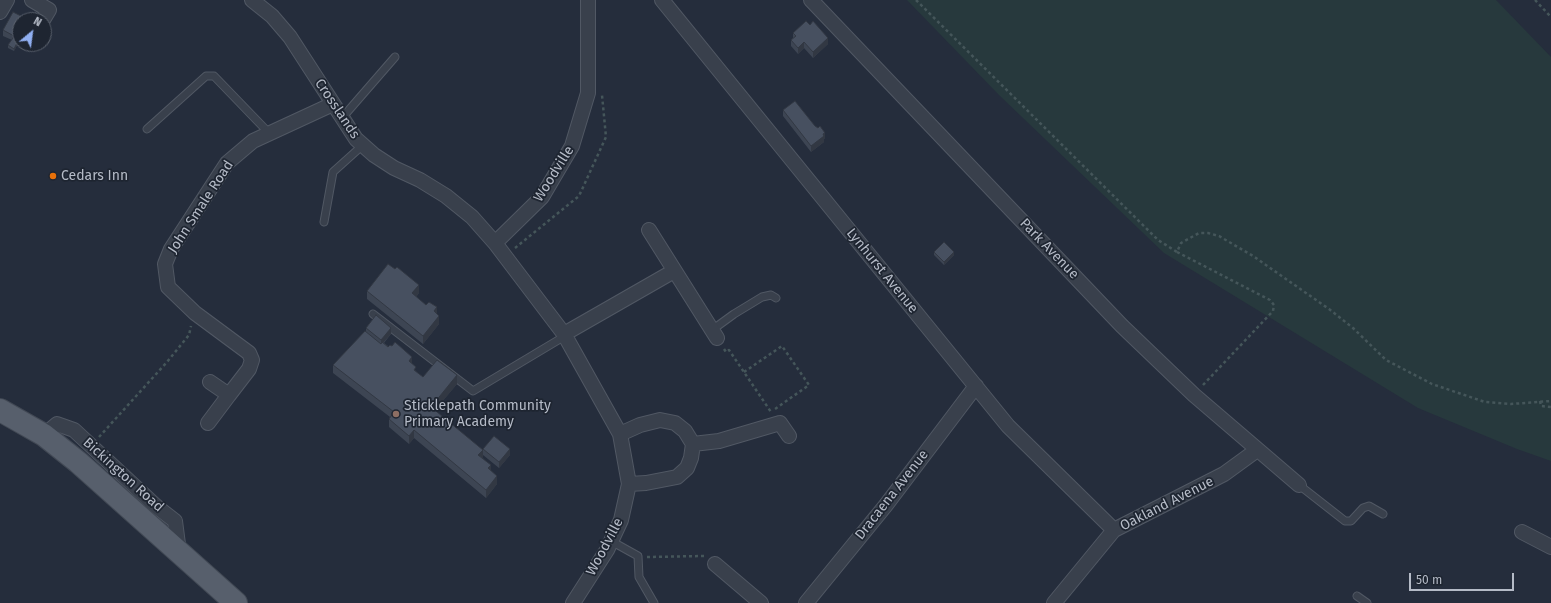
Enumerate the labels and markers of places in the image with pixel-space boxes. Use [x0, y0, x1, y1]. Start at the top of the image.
place label: Cedars Inn [61, 168, 128, 184]
marker: Cedars Inn [48, 171, 58, 181]
place label: Sticklepath Community Primary Academy [404, 398, 551, 430]
marker: Sticklepath Community Primary Academy [391, 409, 401, 419]

